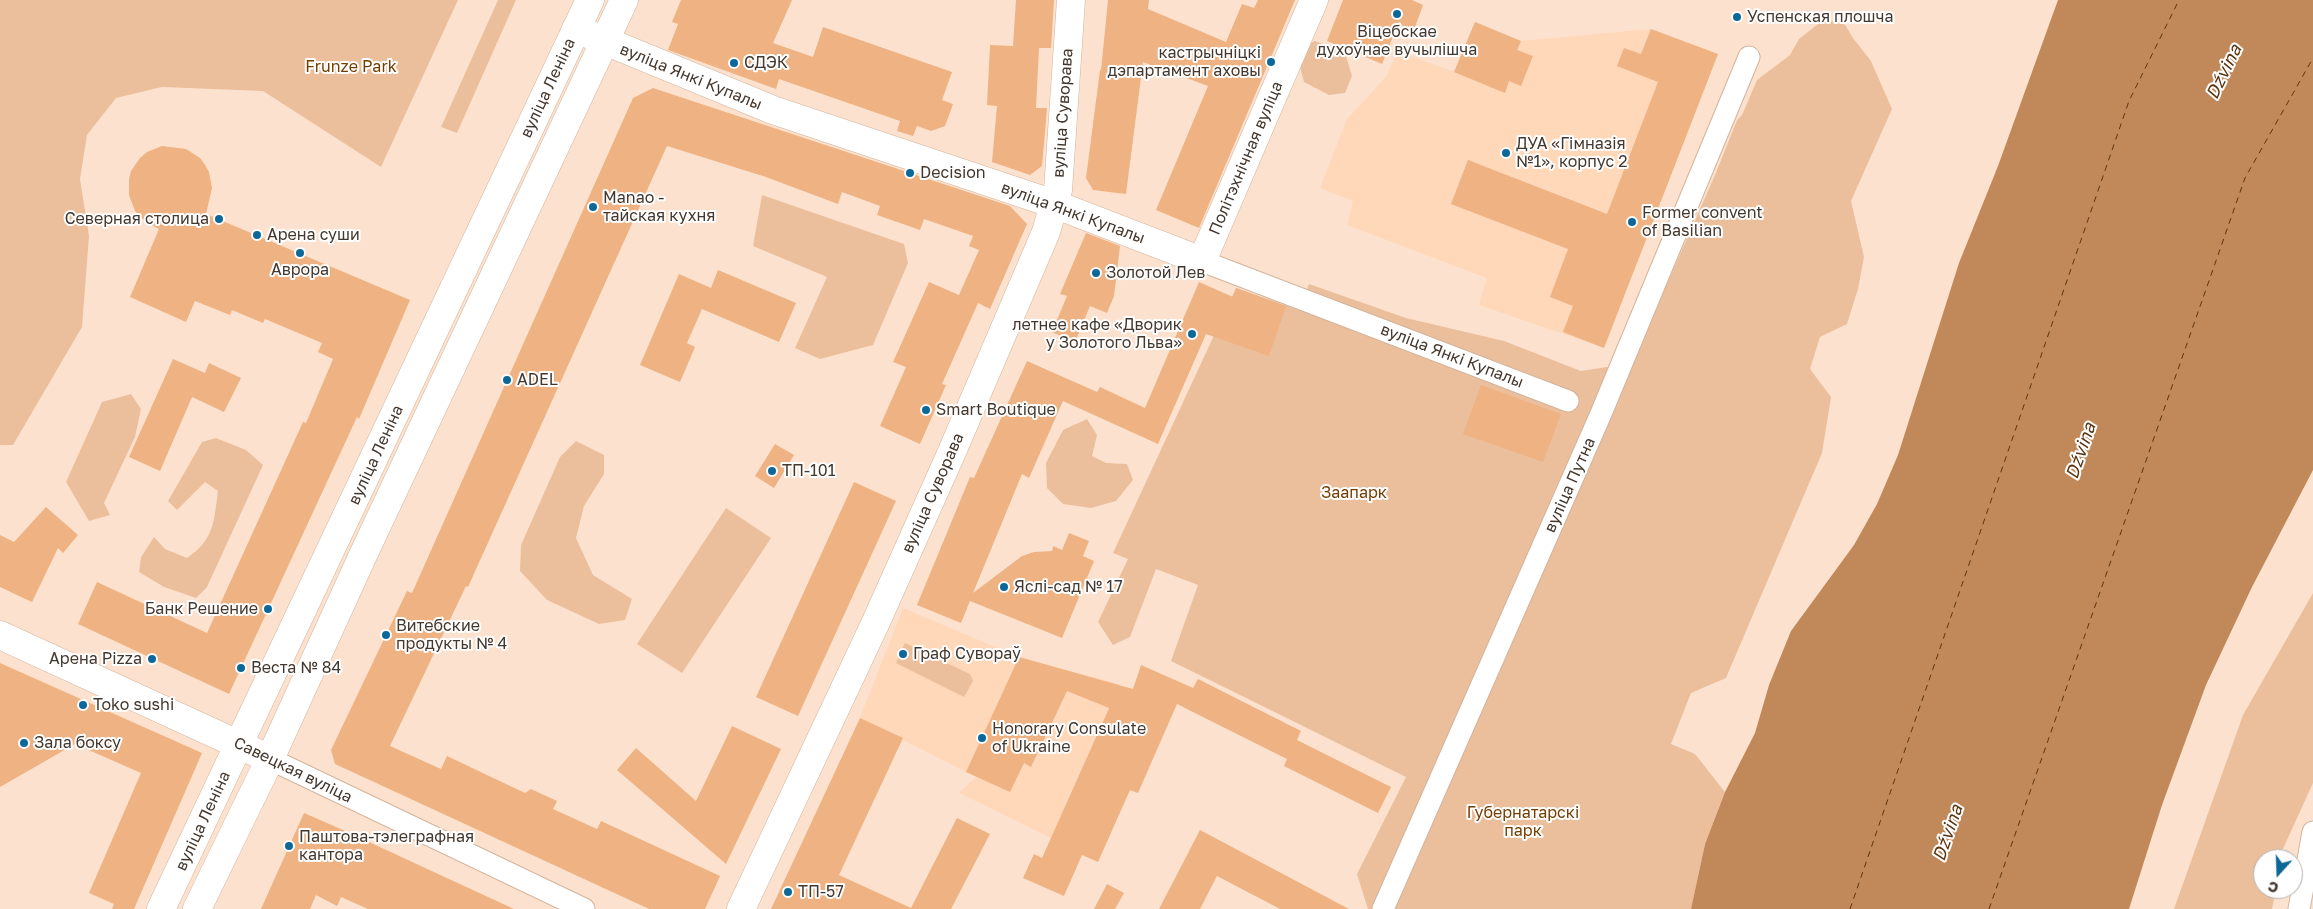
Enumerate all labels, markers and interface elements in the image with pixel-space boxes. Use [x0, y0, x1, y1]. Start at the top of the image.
place label: Успенская плошча [1747, 7, 1893, 27]
marker: Віцебскае духоўнае вучылішча [1391, 8, 1403, 20]
marker: Успенская плошча [1731, 11, 1743, 23]
place label: Віцебскае духоўнае вучылішча [1317, 22, 1477, 60]
street label: вуліца Леніна [517, 35, 579, 141]
street label: вуліца Янкі Купалы [617, 40, 765, 114]
water label: Dźvina [2202, 41, 2246, 103]
place label: кастрычніцкі дэпартамент аховы [1107, 43, 1261, 81]
street label: вуліца Суворава [1049, 48, 1077, 178]
place label: СДЭК [744, 53, 788, 73]
marker: кастрычніцкі дэпартамент аховы [1265, 56, 1277, 68]
park label: Frunze Park [305, 57, 397, 77]
marker: СДЭК [728, 57, 740, 69]
street label: Політэхнічная вуліца [1205, 78, 1287, 238]
place label: ДУА «Гімназія №1», корпус 2 [1516, 134, 1627, 172]
marker: ДУА «Гімназія №1», корпус 2 [1500, 147, 1512, 159]
place label: Decision [920, 163, 986, 183]
marker: Decision [904, 167, 916, 179]
street label: вуліца Янкі Купалы [999, 178, 1147, 248]
place label: Manao - тайская кухня [603, 188, 715, 226]
marker: Manao - тайская кухня [587, 201, 599, 213]
place label: Former convent of Basilian [1642, 203, 1763, 241]
place label: Северная столица [65, 209, 209, 229]
marker: Северная столица [213, 213, 225, 225]
marker: Former convent of Basilian [1626, 216, 1638, 228]
place label: Арена суши [267, 225, 360, 245]
marker: Арена суши [251, 229, 263, 241]
marker: Аврора [294, 247, 306, 259]
place label: Аврора [271, 260, 329, 280]
place label: Золотой Лев [1106, 263, 1205, 283]
marker: Золотой Лев [1090, 267, 1102, 279]
place label: летнее кафе «Дворик у Золотого Льва» [1012, 315, 1182, 353]
street label: вуліца Янкі Купалы [1378, 320, 1526, 392]
marker: летнее кафе «Дворик у Золотого Льва» [1186, 328, 1198, 340]
place label: ADEL [517, 370, 558, 390]
marker: ADEL [501, 374, 513, 386]
place label: Smart Boutique [936, 400, 1056, 420]
street label: вуліца Леніна [345, 402, 407, 508]
marker: Smart Boutique [920, 404, 932, 416]
water label: Dźvina [2061, 420, 2101, 482]
street label: вуліца Суворава [898, 430, 968, 556]
street label: вуліца Путна [1540, 434, 1600, 536]
place label: ТП-101 [782, 461, 835, 481]
marker: ТП-101 [766, 465, 778, 477]
park label: Заапарк [1321, 483, 1387, 503]
place label: Яслі-сад № 17 [1014, 577, 1123, 597]
marker: Яслі-сад № 17 [998, 581, 1010, 593]
place label: Банк Решение [145, 599, 258, 619]
marker: Банк Решение [262, 603, 274, 615]
place label: Витебские продукты № 4 [396, 616, 507, 654]
marker: Витебские продукты № 4 [380, 629, 392, 641]
place label: Граф Сувораў [913, 644, 1021, 664]
marker: Граф Сувораў [897, 648, 909, 660]
place label: Арена Pizza [49, 649, 142, 669]
marker: Арена Pizza [146, 653, 158, 665]
place label: Веста № 84 [251, 658, 341, 678]
marker: Веста № 84 [235, 662, 247, 674]
place label: Toko sushi [93, 695, 174, 715]
marker: Toko sushi [77, 699, 89, 711]
place label: Honorary Consulate of Ukraine [992, 719, 1146, 757]
marker: Honorary Consulate of Ukraine [976, 732, 988, 744]
place label: Зала боксу [34, 733, 121, 753]
street label: Савецкая вуліца [231, 733, 355, 807]
marker: Зала боксу [18, 737, 30, 749]
street label: вуліца Леніна [172, 768, 234, 874]
water label: Dźvina [1928, 802, 1968, 864]
park label: Губернатарскі парк [1467, 803, 1579, 841]
place label: Паштова-тэлеграфная кантора [299, 827, 474, 865]
marker: Паштова-тэлеграфная кантора [283, 840, 295, 852]
north arrow [2253, 849, 2303, 899]
text: С [2265, 878, 2281, 897]
place label: ТП-57 [798, 882, 844, 902]
marker: ТП-57 [782, 886, 794, 898]

